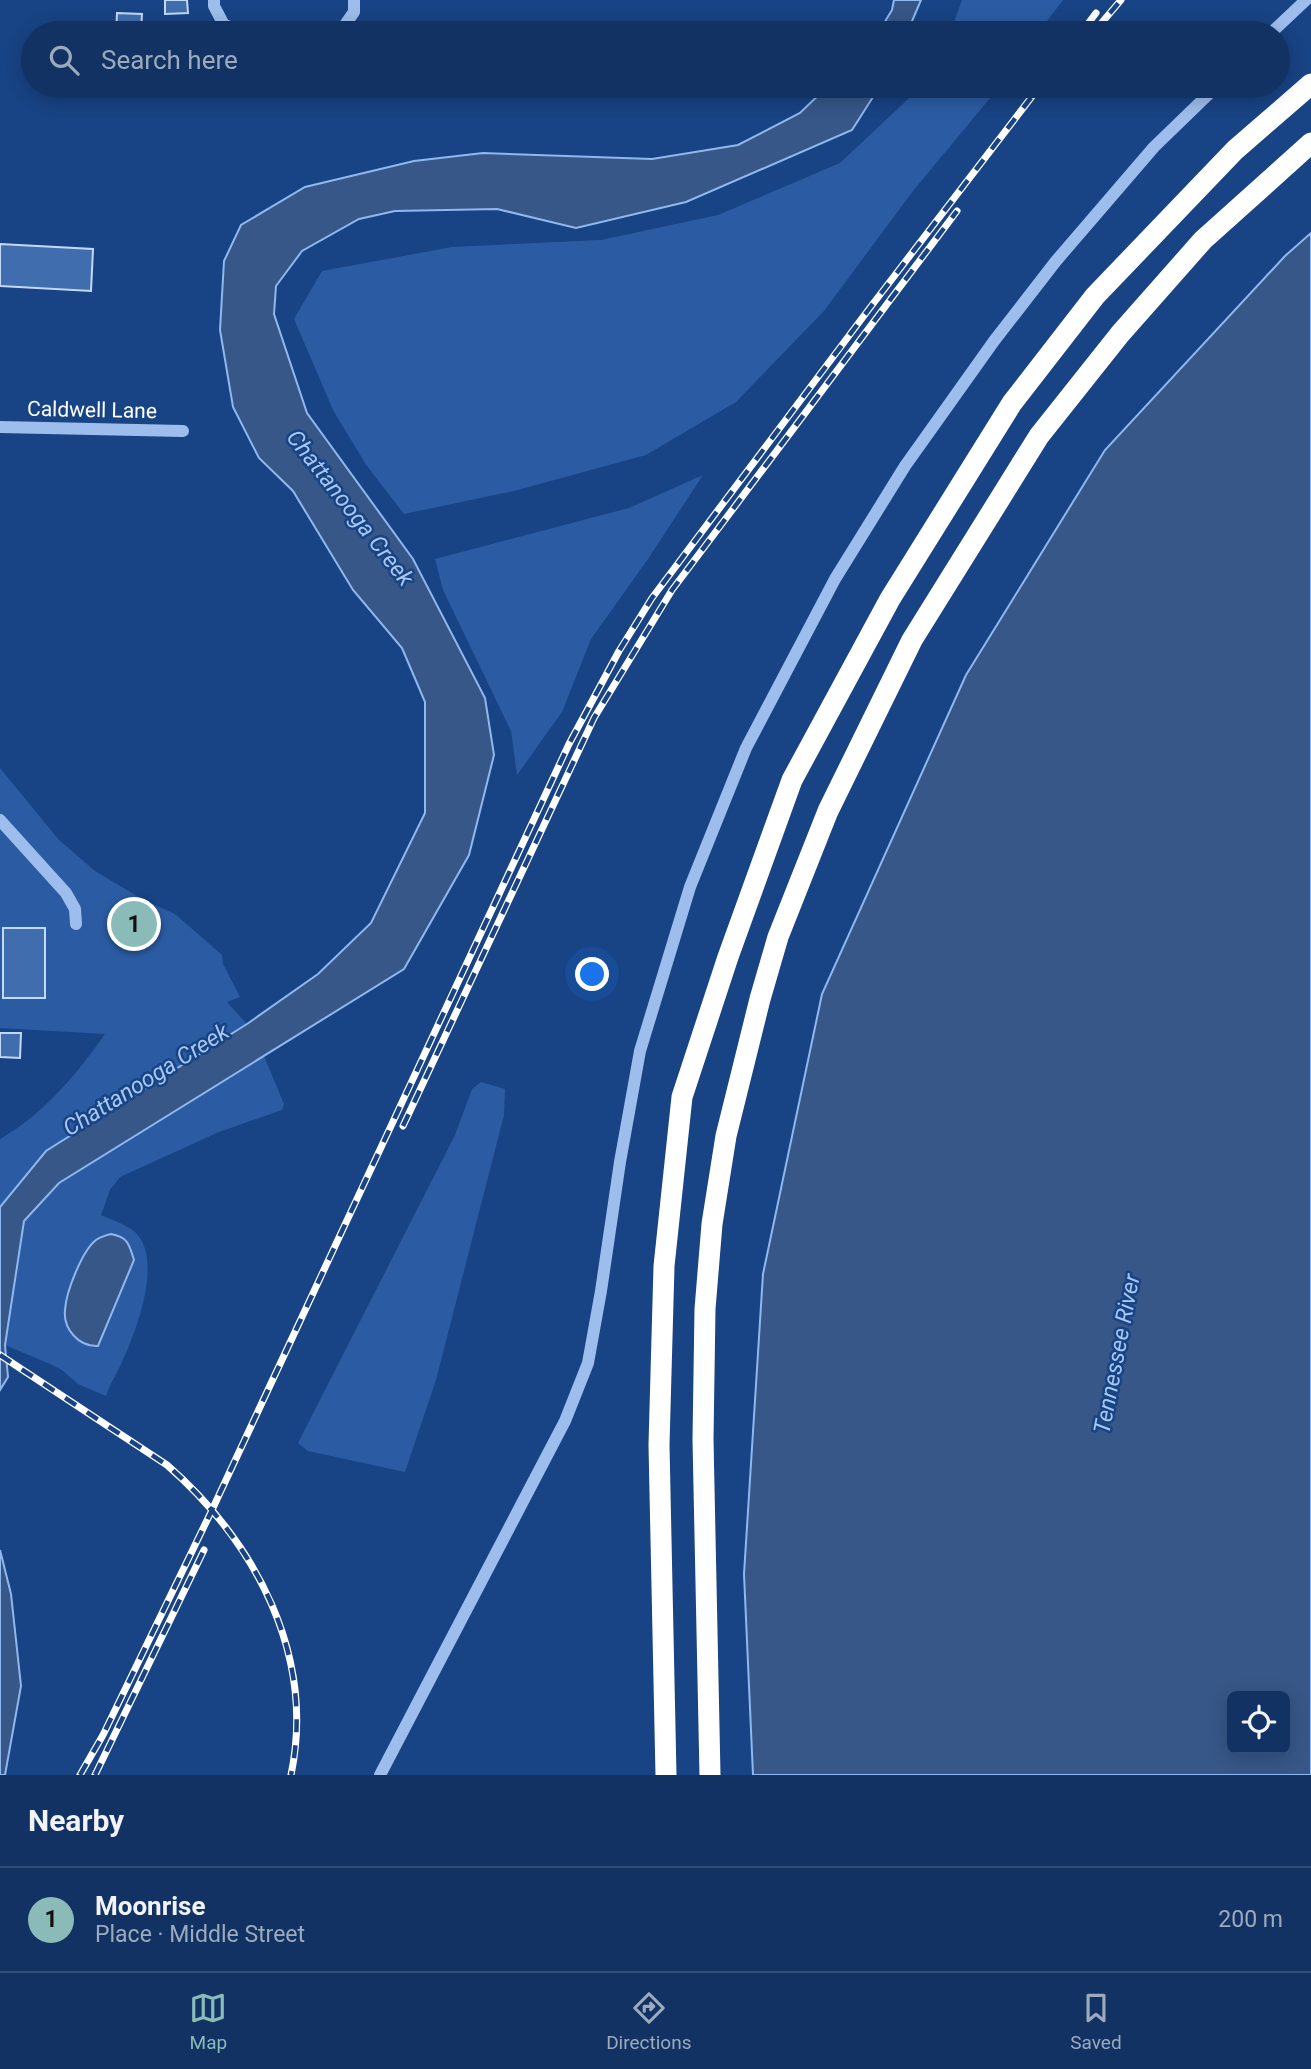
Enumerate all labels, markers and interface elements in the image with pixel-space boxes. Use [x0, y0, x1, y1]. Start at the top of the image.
search box [21, 21, 1290, 98]
icon: search [45, 41, 83, 79]
text: Search here [101, 45, 238, 75]
street label: Caldwell Lane [27, 397, 157, 423]
water label: Chattanooga Creek [281, 425, 420, 592]
pin: 1 [111, 898, 157, 950]
your location [575, 957, 609, 991]
water label: Chattanooga Creek [58, 1018, 235, 1142]
water label: Tennessee River [1088, 1270, 1146, 1436]
map controls [1227, 1691, 1290, 1754]
button: locate [1227, 1691, 1290, 1754]
text: Nearby [28, 1803, 124, 1838]
text: Moonrise [95, 1891, 206, 1921]
text: 1 [44, 1906, 58, 1933]
text: 200 m [1218, 1906, 1283, 1933]
text: Place · Middle Street [95, 1921, 305, 1948]
tab: Map [189, 1989, 227, 2054]
tab: Directions [606, 1989, 691, 2054]
tab: Saved [1070, 1989, 1122, 2054]

